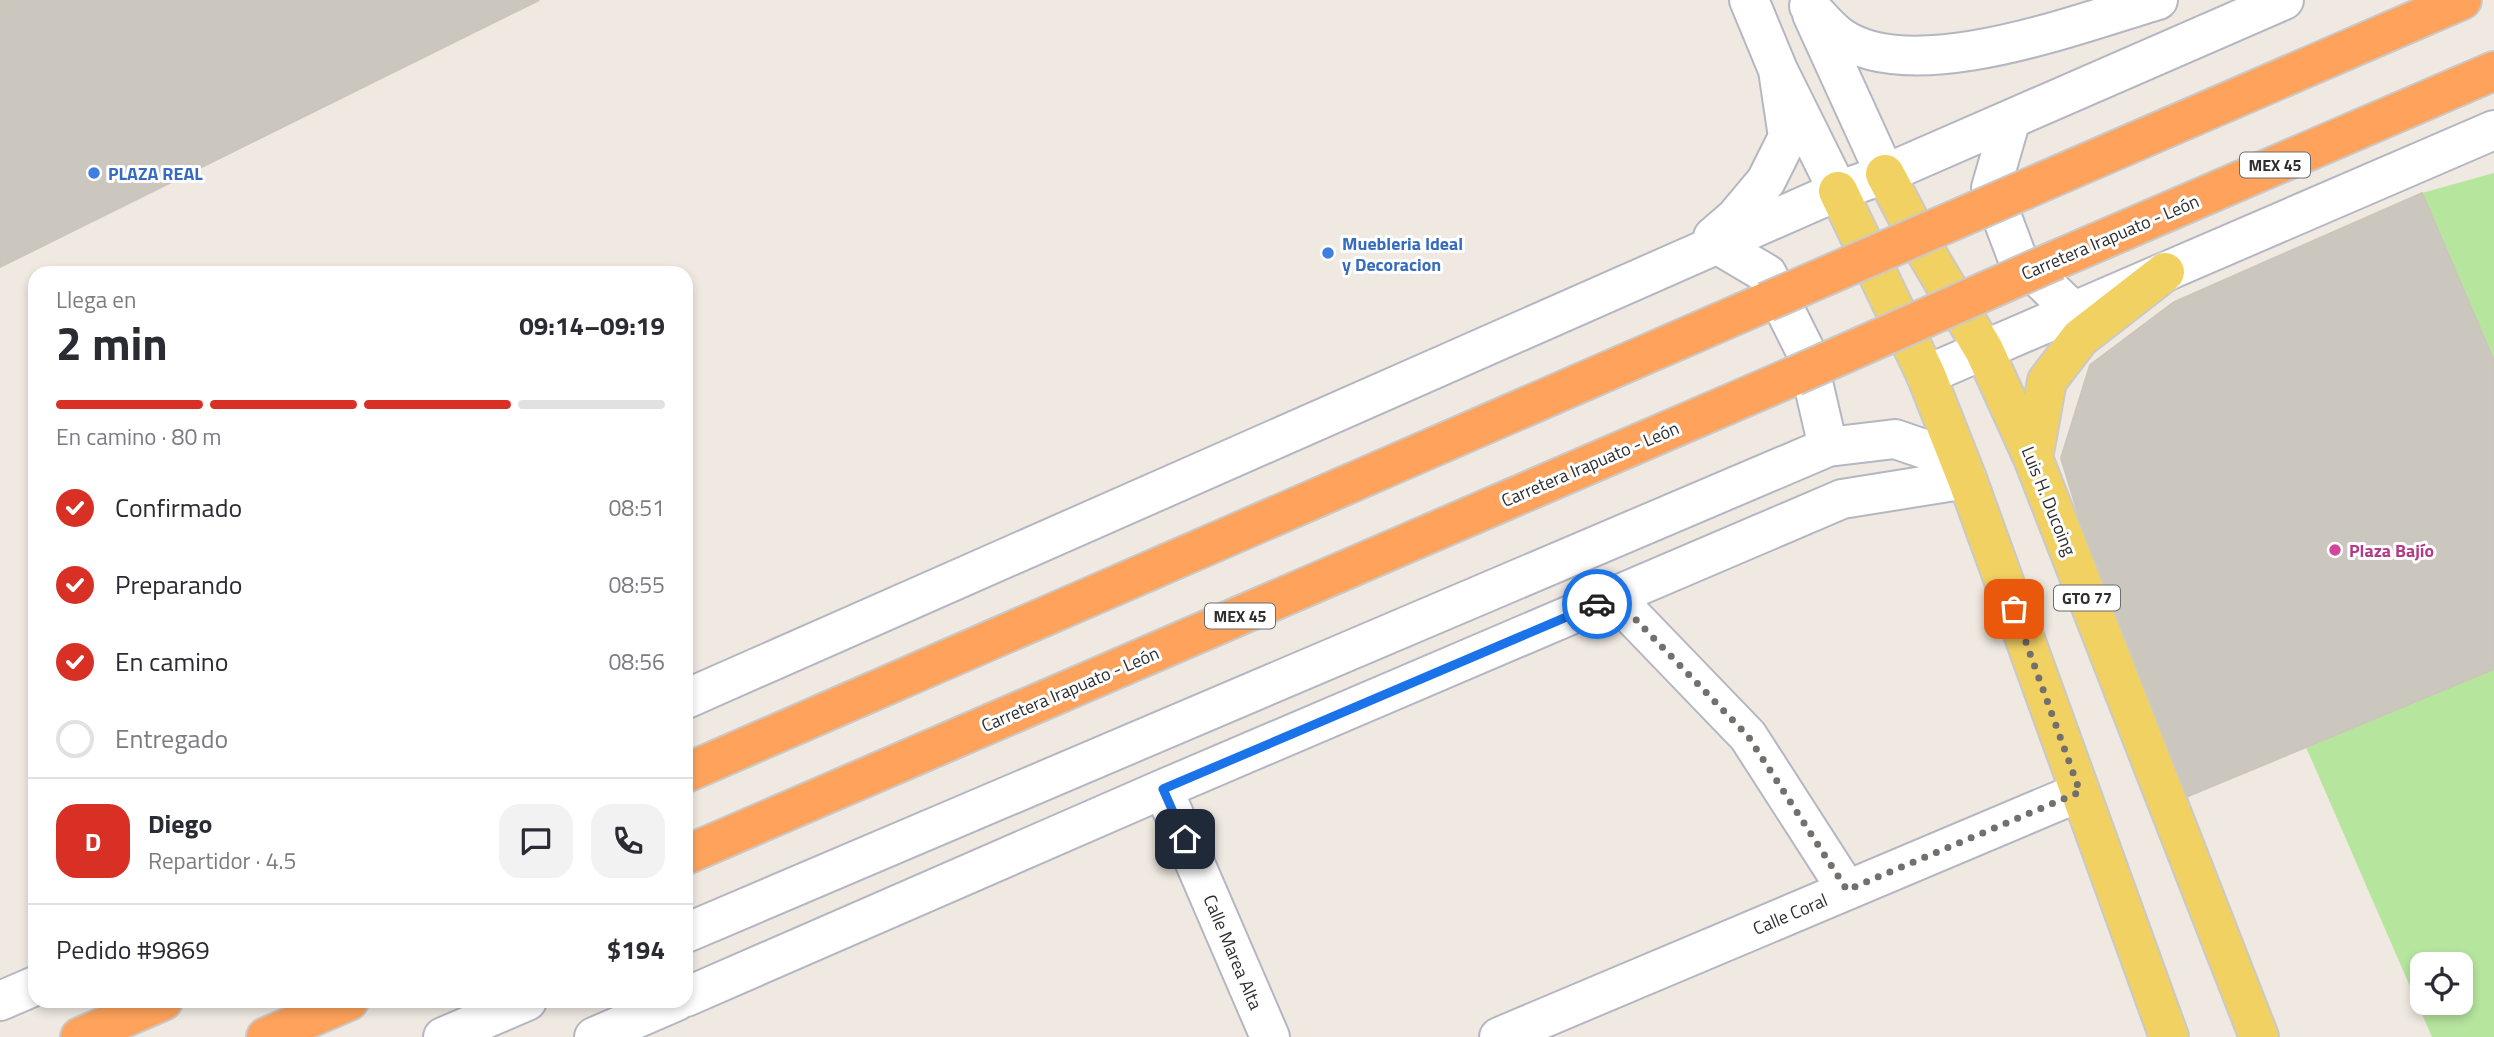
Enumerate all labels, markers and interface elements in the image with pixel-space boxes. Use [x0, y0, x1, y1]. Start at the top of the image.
road number: MEX 45 [2240, 153, 2310, 178]
place label: PLAZA REAL [108, 160, 203, 187]
marker: PLAZA REAL [86, 165, 102, 181]
street label: Carretera Irapuato - León [2017, 187, 2203, 287]
place label: Muebleria Ideal y Decoracion [1342, 230, 1463, 278]
marker: Muebleria Ideal y Decoracion [1320, 245, 1336, 261]
text: Llega en [56, 282, 136, 317]
text: 09:14–09:19 [519, 306, 665, 345]
text: 2 min [56, 308, 168, 378]
street label: Carretera Irapuato - León [1497, 414, 1683, 514]
text: En camino · 80 m [56, 419, 222, 454]
street label: Luis H. Ducoing [2015, 442, 2083, 560]
text: Confirmado [115, 488, 242, 527]
icon: check [56, 489, 94, 527]
text: 08:51 [608, 490, 665, 525]
place label: Plaza Bajío [2349, 537, 2434, 564]
marker: Plaza Bajío [2327, 542, 2343, 558]
text: Preparando [115, 565, 242, 604]
icon: check [56, 566, 94, 604]
text: 08:55 [608, 567, 665, 602]
courier [1562, 569, 1632, 639]
pin [1984, 579, 2044, 639]
icon: car [1578, 585, 1616, 623]
road number: GTO 77 [2054, 586, 2120, 610]
icon: bag [1995, 590, 2033, 628]
road number: MEX 45 [1205, 604, 1275, 628]
street label: Carretera Irapuato - León [977, 639, 1163, 739]
text: En camino [115, 642, 229, 681]
icon: check [56, 643, 94, 681]
text: 08:56 [608, 644, 665, 679]
text: Entregado [115, 719, 228, 758]
text: Diego [148, 804, 212, 843]
button: chat [499, 804, 573, 878]
button: phone [591, 804, 665, 878]
pin [1155, 809, 1215, 869]
icon: home [1166, 820, 1204, 858]
text: D [85, 822, 101, 861]
text: Repartidor · 4.5 [148, 843, 296, 878]
street label: Calle Coral [1749, 886, 1831, 942]
street label: Calle Marea Alta [1197, 890, 1269, 1014]
text: Pedido #9869 [56, 930, 210, 969]
text: $194 [607, 930, 665, 969]
map controls [2410, 952, 2473, 1015]
button: locate [2410, 952, 2473, 1015]

